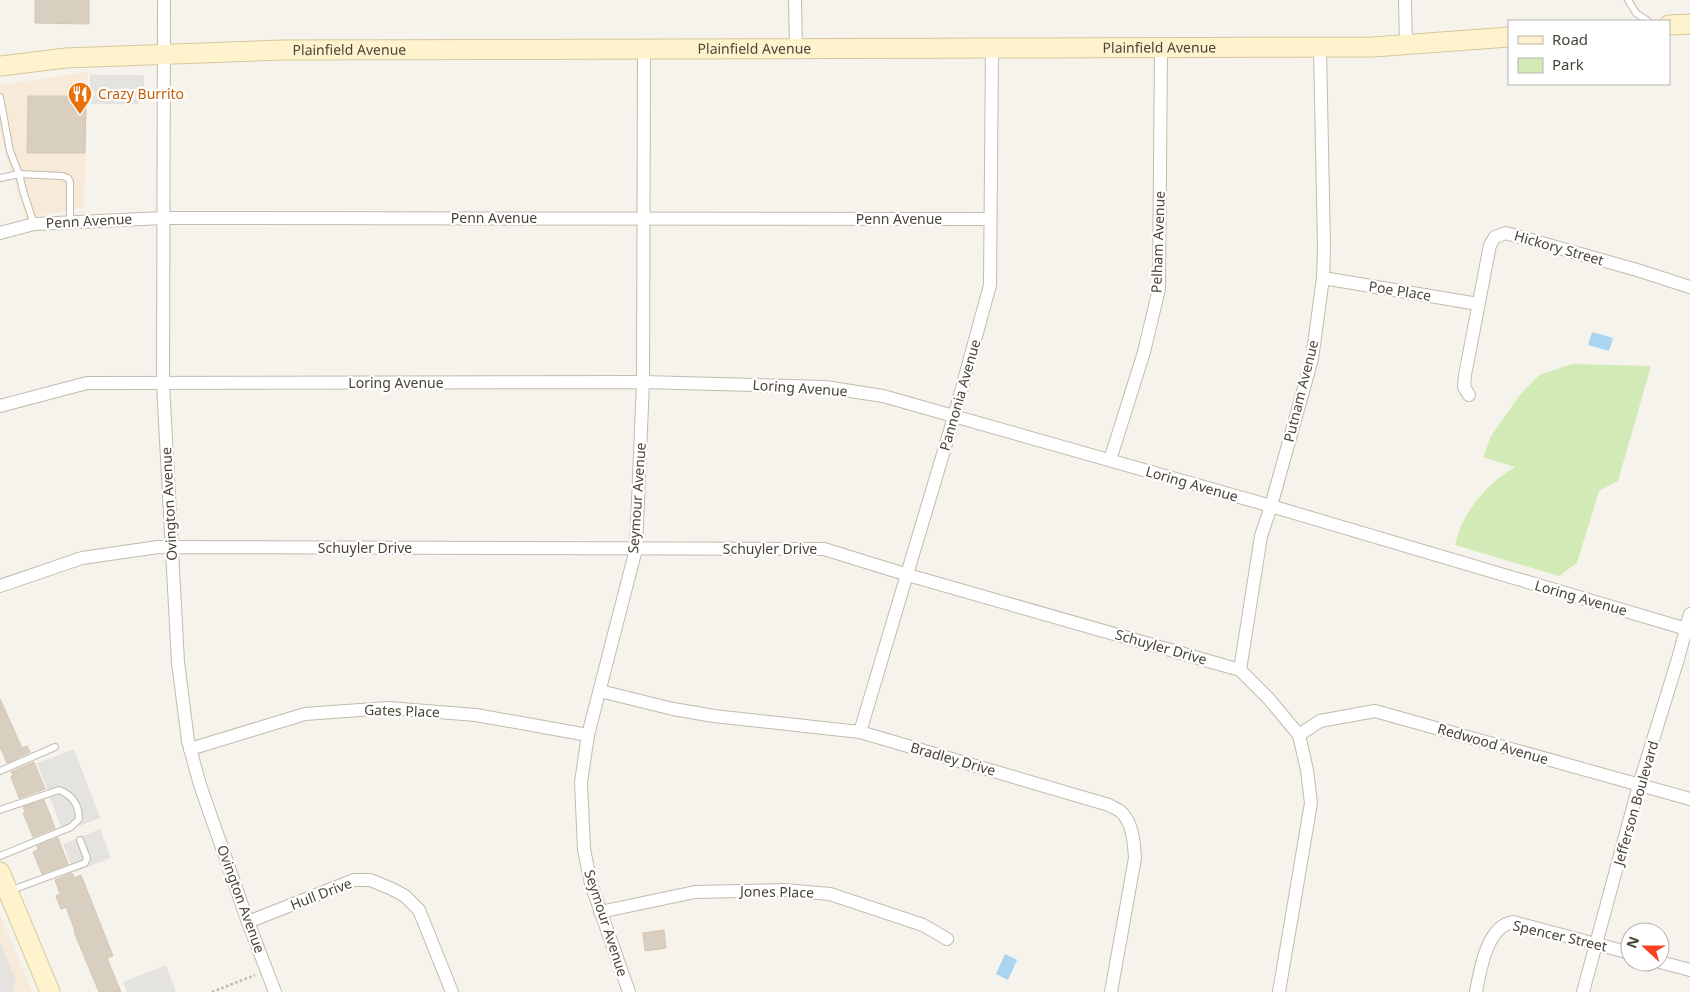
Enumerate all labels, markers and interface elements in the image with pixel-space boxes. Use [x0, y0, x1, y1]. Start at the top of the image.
legend [1508, 20, 1670, 85]
text: Road [1552, 29, 1588, 49]
street label: Plainfield Avenue [1102, 37, 1216, 57]
street label: Plainfield Avenue [697, 39, 811, 58]
street label: Plainfield Avenue [292, 40, 406, 59]
text: Park [1552, 54, 1584, 74]
restaurant icon: Crazy Burrito [67, 81, 93, 115]
place label: Crazy Burrito [98, 84, 184, 103]
street label: Pelham Avenue [1146, 190, 1169, 293]
street label: Penn Avenue [451, 208, 537, 227]
street label: Penn Avenue [45, 209, 133, 232]
street label: Penn Avenue [856, 209, 942, 228]
street label: Hickory Street [1512, 226, 1606, 269]
street label: Poe Place [1367, 276, 1433, 305]
street label: Pannonia Avenue [935, 337, 985, 453]
street label: Putnam Avenue [1279, 338, 1322, 444]
street label: Loring Avenue [348, 373, 444, 392]
street label: Loring Avenue [752, 375, 848, 400]
street label: Seymour Avenue [623, 442, 650, 554]
street label: Ovington Avenue [156, 447, 181, 561]
street label: Loring Avenue [1144, 461, 1241, 506]
street label: Schuyler Drive [318, 538, 412, 557]
street label: Schuyler Drive [723, 539, 817, 558]
street label: Loring Avenue [1533, 575, 1630, 620]
street label: Schuyler Drive [1113, 624, 1209, 669]
street label: Gates Place [364, 700, 440, 721]
street label: Redwood Avenue [1435, 719, 1551, 768]
street label: Bradley Drive [908, 737, 998, 780]
street label: Jefferson Boulevard [1608, 738, 1662, 869]
street label: Ovington Avenue [213, 842, 270, 956]
street label: Seymour Avenue [580, 867, 633, 979]
street label: Hull Drive [287, 873, 354, 914]
street label: Jones Place [738, 881, 814, 902]
street label: Spencer Street [1511, 915, 1609, 956]
north arrow [1620, 922, 1670, 972]
text: N [1621, 933, 1643, 951]

